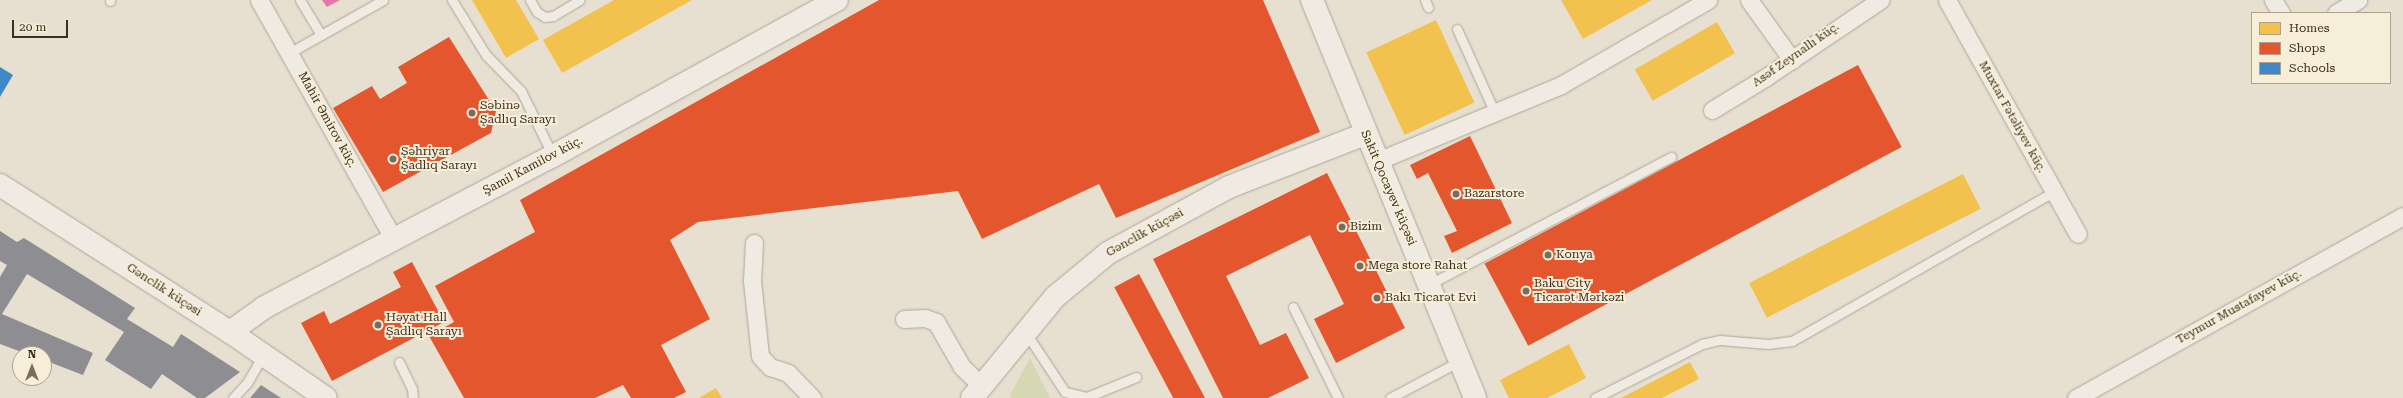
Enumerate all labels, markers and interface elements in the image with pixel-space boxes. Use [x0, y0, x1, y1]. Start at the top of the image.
scale bar [14, 12, 70, 38]
legend [2251, 12, 2391, 84]
text: 20 m [19, 20, 46, 34]
street label: Asəf Zeynallı küç. [1750, 20, 1842, 90]
text: Homes [2289, 21, 2329, 35]
text: Shops [2289, 41, 2325, 55]
street label: Muxtar Fətəliyev küç. [1975, 59, 2049, 175]
text: Schools [2289, 61, 2335, 75]
street label: Mahir Əmirov küç. [295, 70, 359, 170]
place label: Səbinə Şadlıq Sarayı [480, 99, 556, 127]
marker: Səbinə Şadlıq Sarayı [467, 108, 477, 118]
street label: Sakit Qocayev küçəsi [1357, 128, 1419, 248]
street label: Şamil Kamilov küç. [481, 134, 585, 198]
place label: Şəhriyar Şadlıq Sarayı [401, 145, 477, 173]
marker: Şəhriyar Şadlıq Sarayı [388, 154, 398, 164]
place label: Bazarstore [1464, 187, 1524, 201]
marker: Bazarstore [1451, 189, 1461, 199]
street label: Gənclik küçəsi [1104, 206, 1186, 260]
place label: Bizim [1350, 220, 1382, 234]
marker: Bizim [1337, 222, 1347, 232]
place label: Konya [1556, 248, 1593, 262]
marker: Konya [1543, 250, 1553, 260]
place label: Mega store Rahat [1368, 259, 1467, 273]
street label: Gənclik küçəsi [124, 260, 204, 320]
marker: Mega store Rahat [1355, 261, 1365, 271]
street label: Teymur Mustafayev küç. [2174, 266, 2304, 348]
place label: Baku City Ticarət Mərkəzi [1534, 277, 1624, 305]
marker: Baku City Ticarət Mərkəzi [1521, 286, 1531, 296]
place label: Bakı Ticarət Evi [1385, 291, 1476, 305]
marker: Bakı Ticarət Evi [1372, 293, 1382, 303]
place label: Həyat Hall Şadlıq Sarayı [386, 311, 462, 339]
marker: Həyat Hall Şadlıq Sarayı [373, 320, 383, 330]
north arrow [12, 346, 52, 386]
text: N [28, 348, 36, 361]

